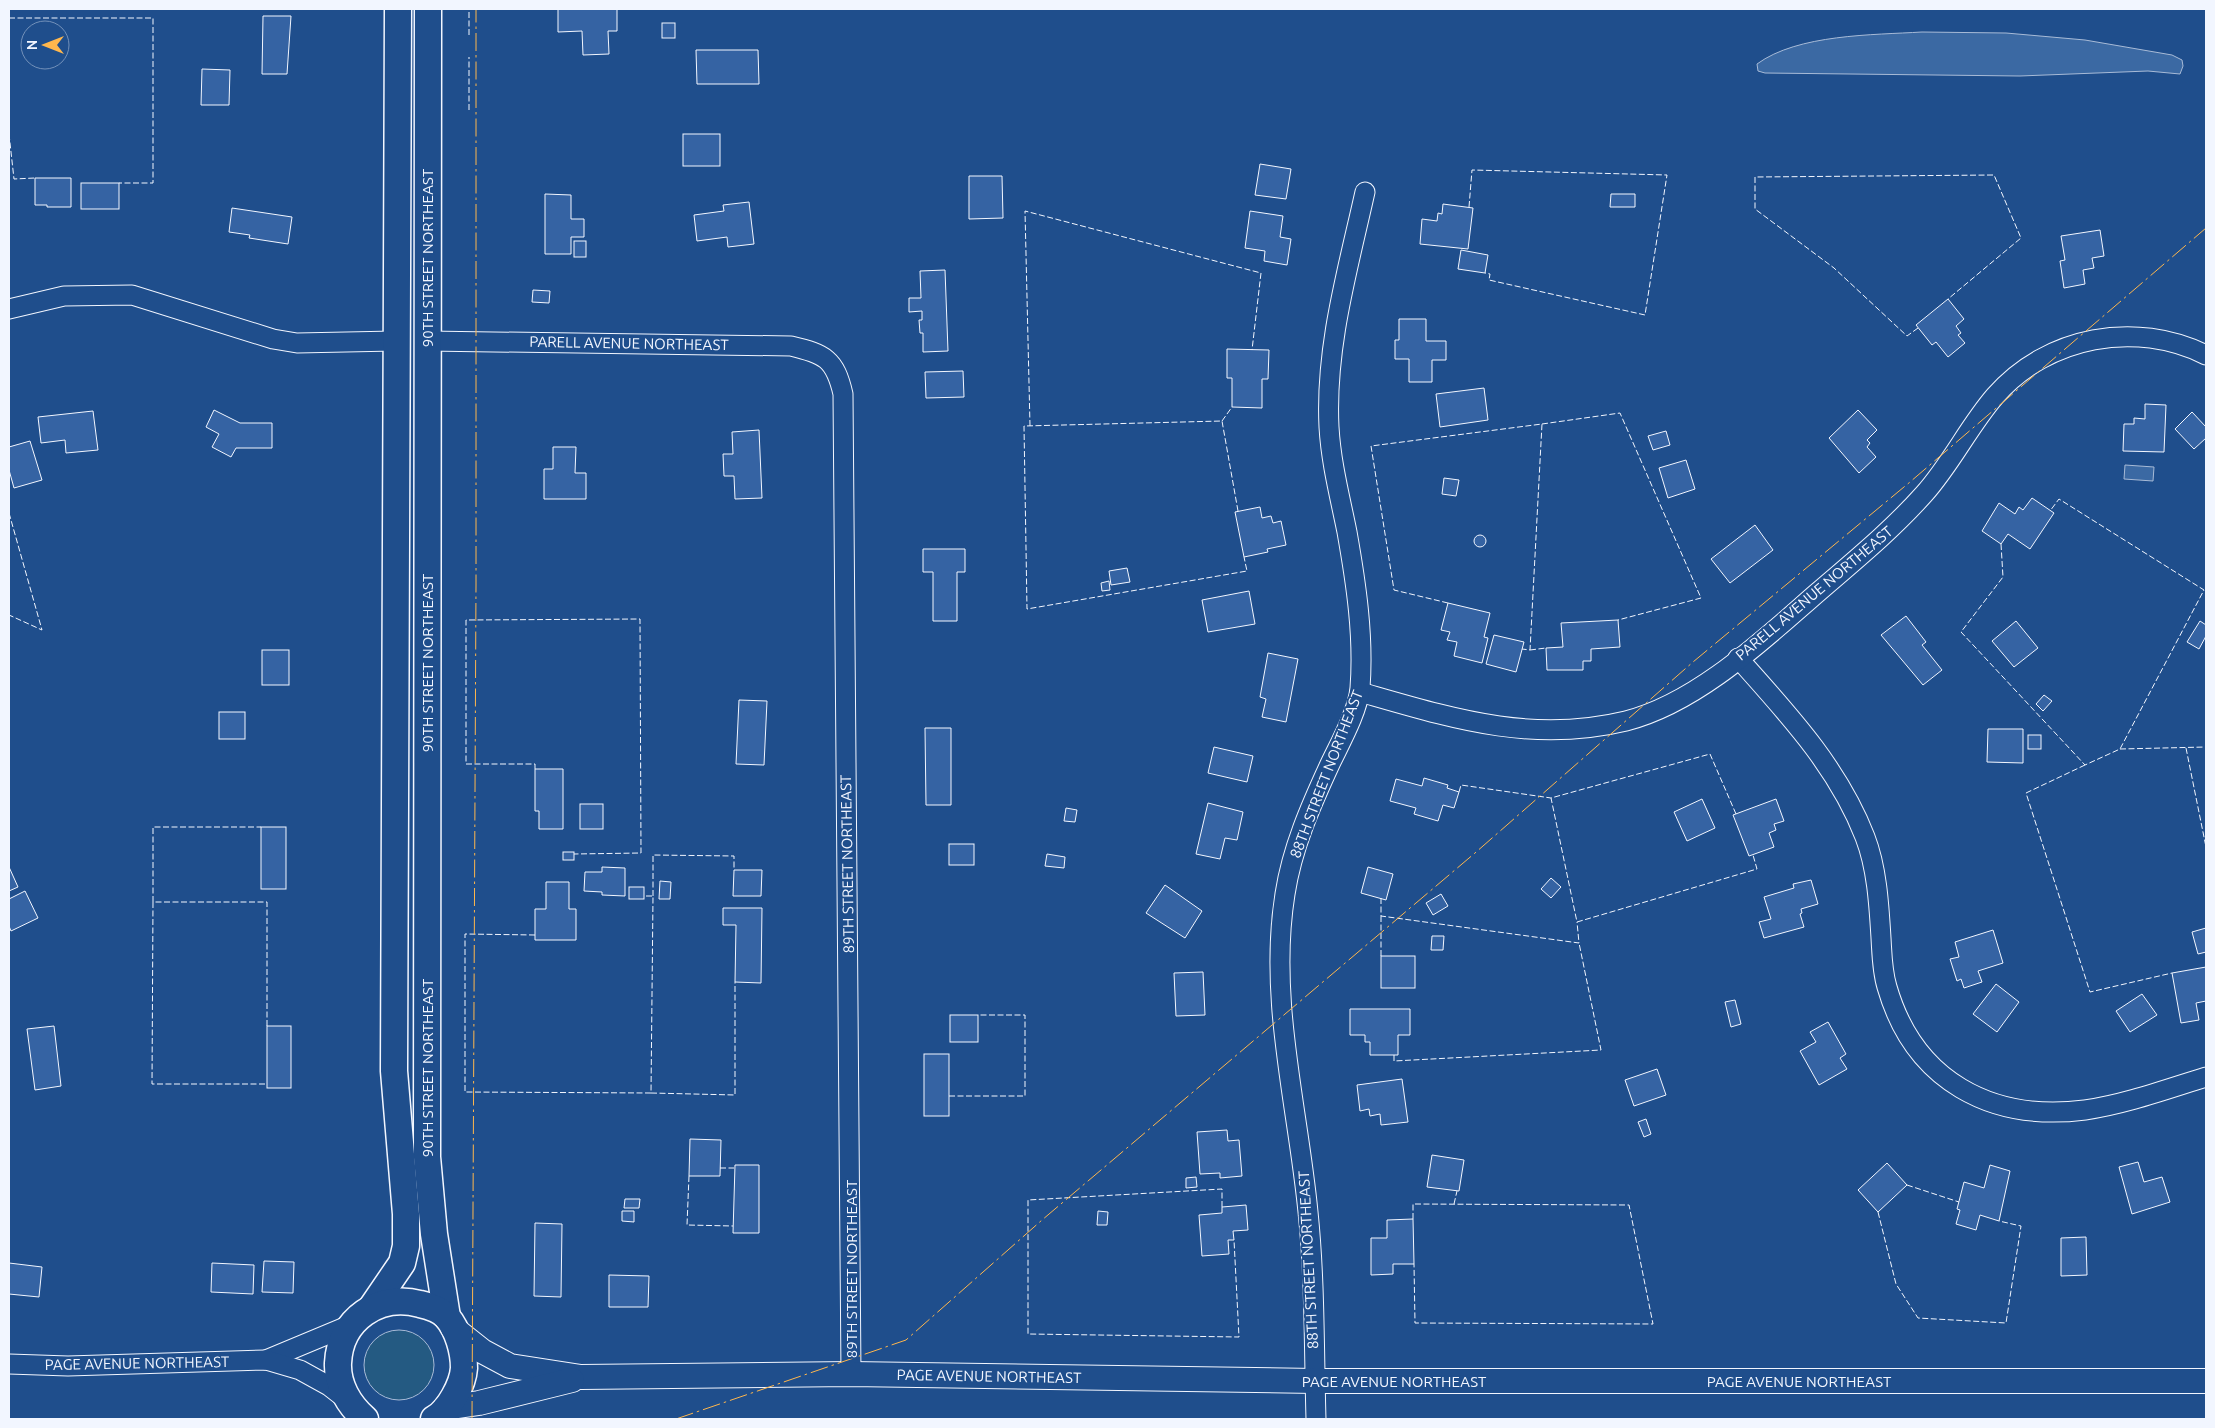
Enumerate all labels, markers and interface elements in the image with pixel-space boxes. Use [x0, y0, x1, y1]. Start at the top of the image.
north arrow [20, 20, 70, 70]
text: N [24, 40, 40, 50]
street label: 90TH STREET NORTHEAST [419, 168, 436, 347]
street label: PARELL AVENUE NORTHEAST [529, 333, 730, 353]
street label: PARELL AVENUE NORTHEAST [1732, 522, 1896, 664]
street label: 90TH STREET NORTHEAST [419, 573, 436, 752]
street label: 88TH STREET NORTHEAST [1286, 687, 1366, 860]
street label: 89TH STREET NORTHEAST [837, 774, 857, 953]
street label: 90TH STREET NORTHEAST [419, 978, 436, 1157]
street label: 88TH STREET NORTHEAST [1295, 1170, 1321, 1350]
street label: 89TH STREET NORTHEAST [843, 1179, 860, 1358]
street label: PAGE AVENUE NORTHEAST [44, 1353, 230, 1373]
street label: PAGE AVENUE NORTHEAST [896, 1366, 1082, 1386]
street label: PAGE AVENUE NORTHEAST [1302, 1373, 1487, 1390]
street label: PAGE AVENUE NORTHEAST [1707, 1373, 1892, 1390]

